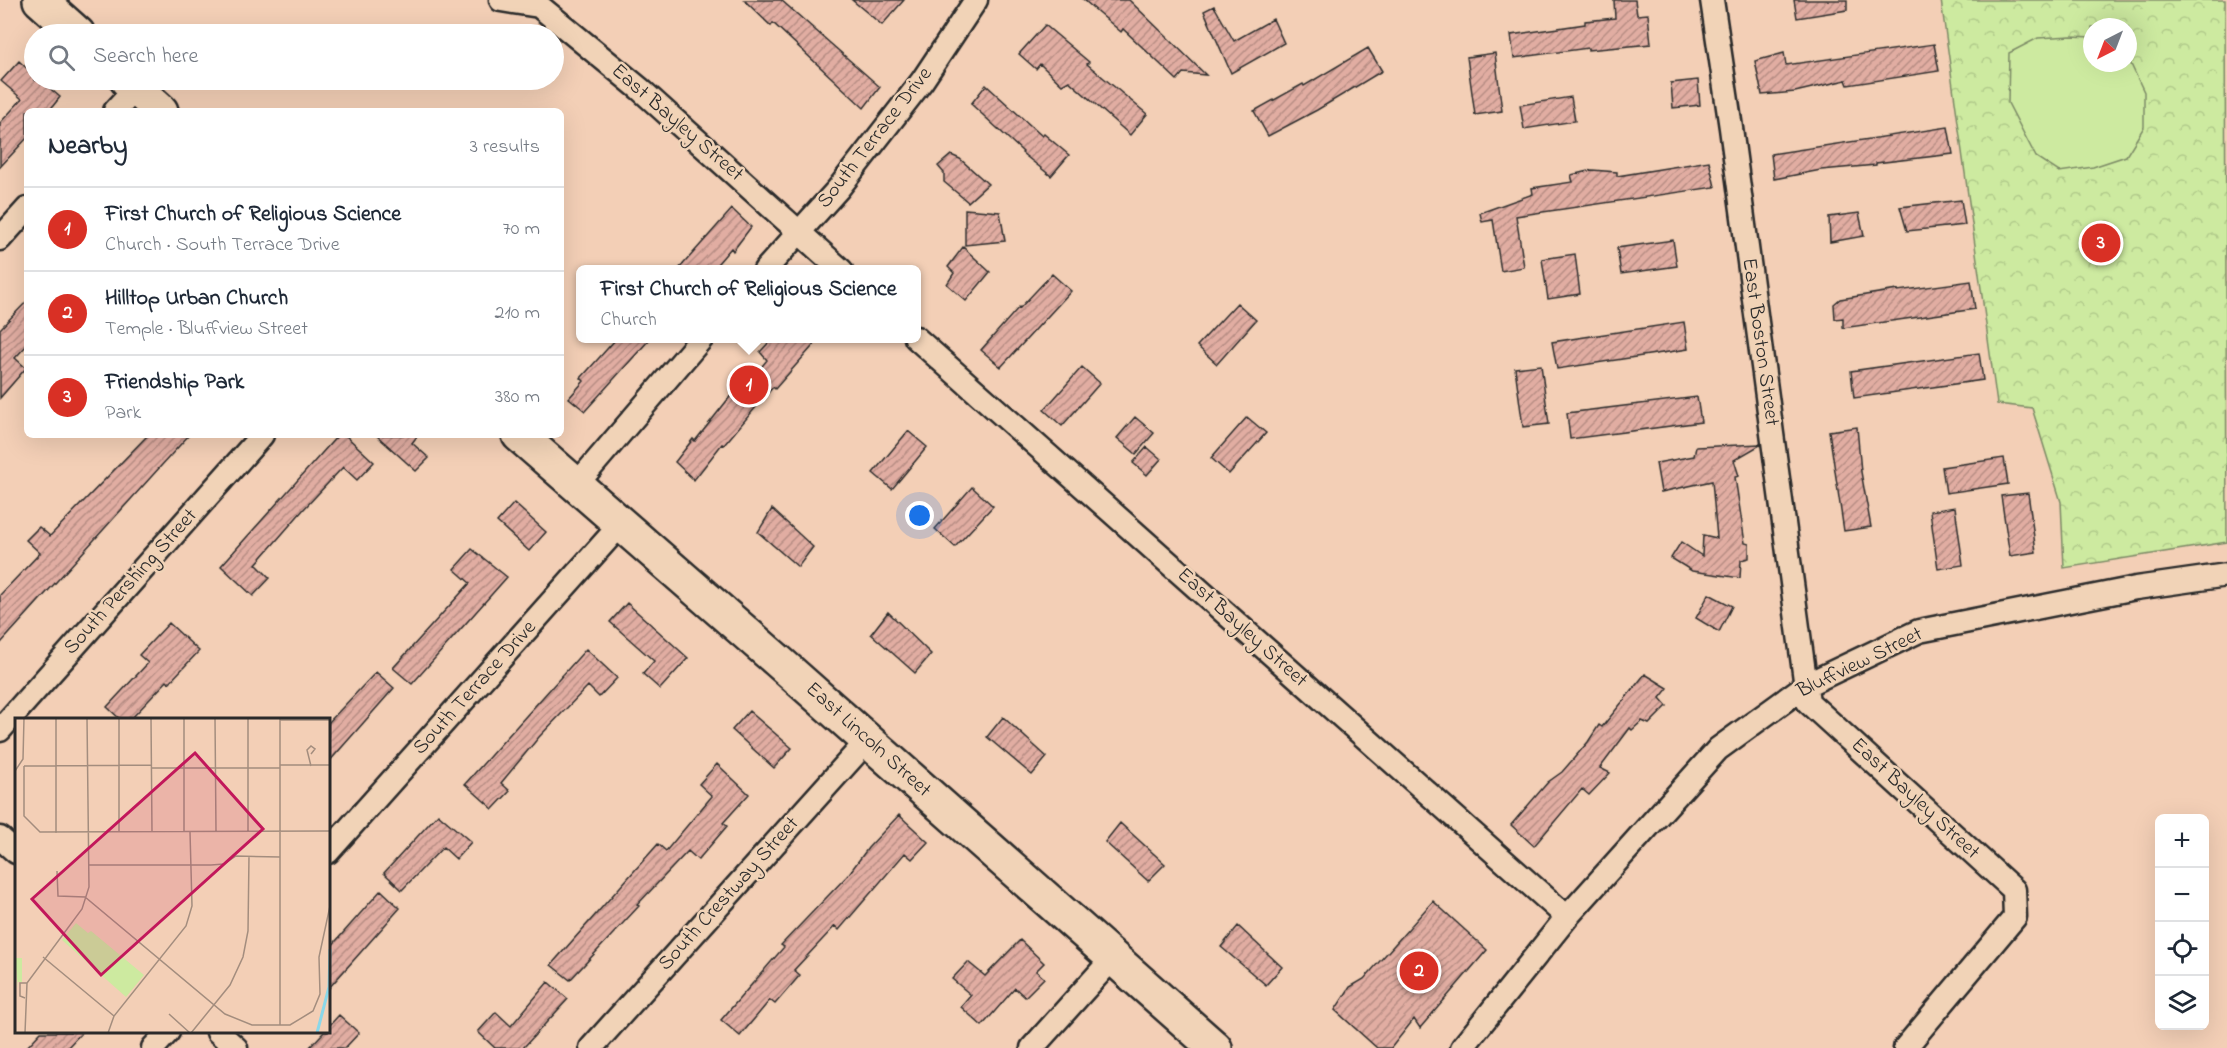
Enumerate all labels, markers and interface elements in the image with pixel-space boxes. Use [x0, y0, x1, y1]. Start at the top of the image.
north arrow [2083, 18, 2137, 72]
search box [24, 24, 564, 90]
icon: search [45, 41, 78, 74]
text: Search here [93, 41, 198, 73]
street label: East Bayley Street [603, 57, 750, 191]
street label: South Terrace Drive [810, 60, 940, 215]
text: Nearby [48, 128, 127, 166]
text: 3 results [470, 133, 540, 162]
text: First Church of Religious Science [105, 199, 401, 231]
text: 1 [64, 215, 71, 244]
text: 70 m [503, 215, 540, 244]
pin: 3 [2082, 220, 2120, 266]
text: Church · South Terrace Drive [105, 231, 340, 260]
street label: East Boston Street [1733, 256, 1787, 428]
popup [576, 265, 921, 343]
text: First Church of Religious Science [600, 274, 897, 306]
text: Hilltop Urban Church [105, 283, 288, 315]
text: 2 [63, 299, 72, 328]
text: 210 m [495, 299, 540, 328]
text: Church [600, 306, 657, 335]
text: Temple · Bluffview Street [105, 315, 308, 344]
pin: 1 [730, 362, 768, 408]
text: Friendship Park [105, 367, 244, 399]
text: 3 [63, 383, 72, 412]
text: 380 m [495, 383, 540, 412]
text: Park [105, 399, 141, 428]
your location [905, 501, 934, 530]
street label: South Pershing Street [57, 502, 206, 663]
street label: East Bayley Street [1169, 561, 1314, 697]
street label: South Terrace Drive [406, 614, 544, 762]
street label: Bluffview Street [1791, 620, 1928, 707]
street label: East Lincoln Street [798, 675, 938, 805]
inset map [15, 718, 330, 1033]
street label: East Bayley Street [1842, 731, 1986, 868]
street label: South Crestway Street [651, 810, 808, 979]
map controls [2155, 814, 2209, 1030]
button: + [2155, 814, 2209, 868]
button: − [2155, 868, 2209, 922]
button: locate [2155, 922, 2209, 976]
pin: 2 [1400, 948, 1438, 994]
button: layers [2155, 976, 2209, 1030]

